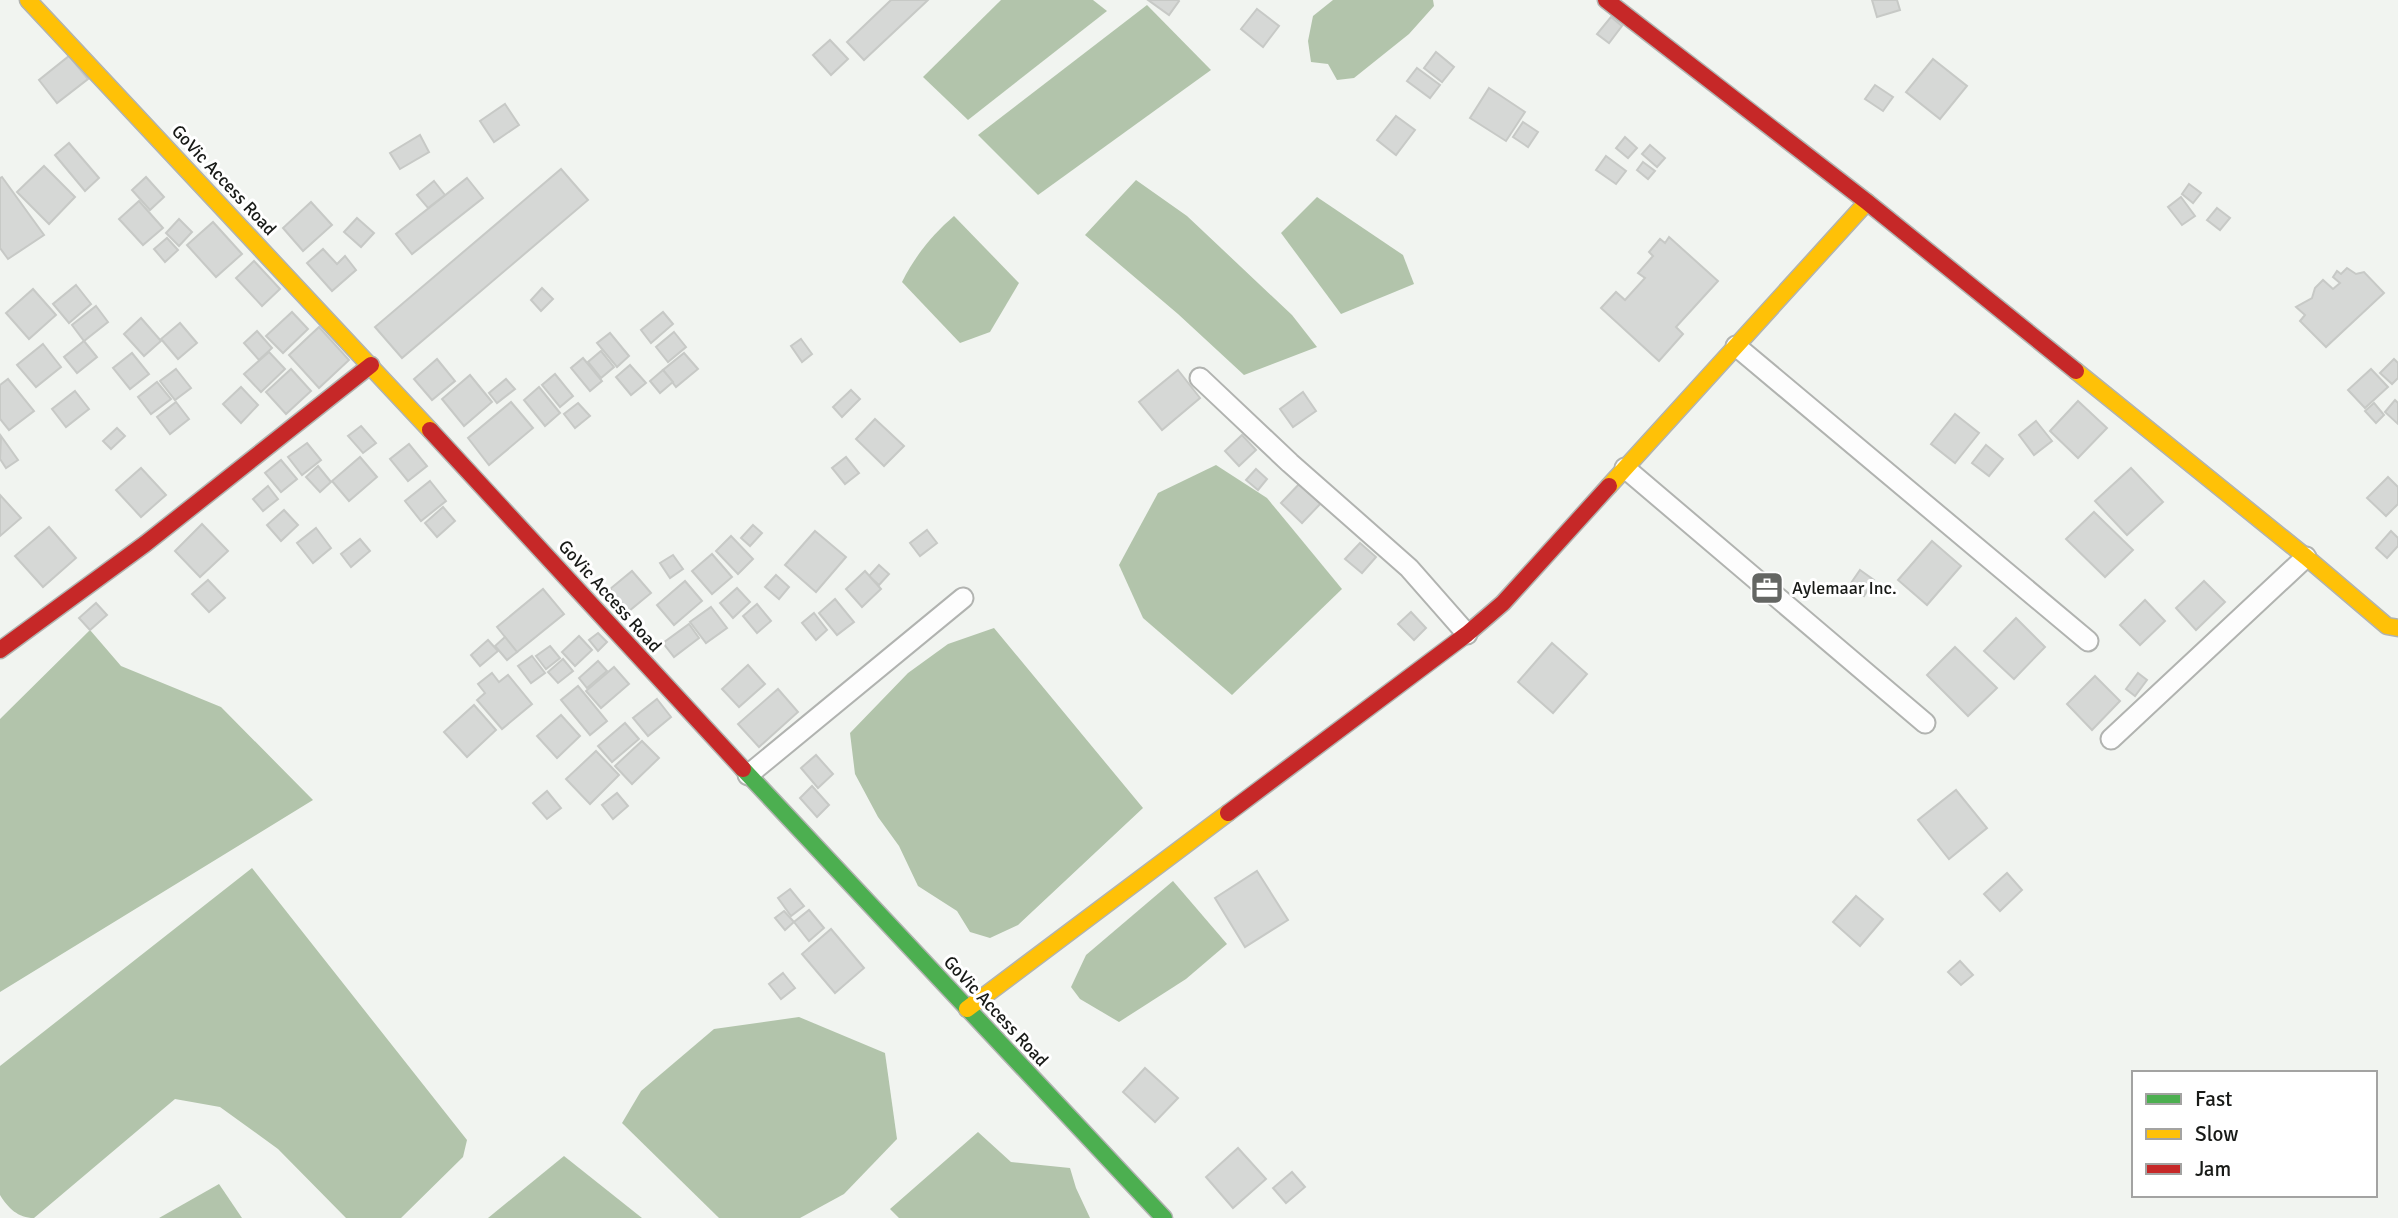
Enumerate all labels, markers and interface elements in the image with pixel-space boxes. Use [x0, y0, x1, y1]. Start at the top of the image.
street label: GoVic Access Road [167, 120, 281, 240]
street label: GoVic Access Road [554, 535, 666, 657]
office icon: Aylemaar Inc. [1748, 569, 1786, 607]
place label: Aylemaar Inc. [1792, 577, 1897, 599]
street label: GoVic Access Road [939, 951, 1053, 1071]
legend [2132, 1071, 2377, 1197]
text: Fast [2195, 1086, 2232, 1112]
text: Slow [2195, 1121, 2239, 1147]
text: Jam [2195, 1156, 2231, 1182]

